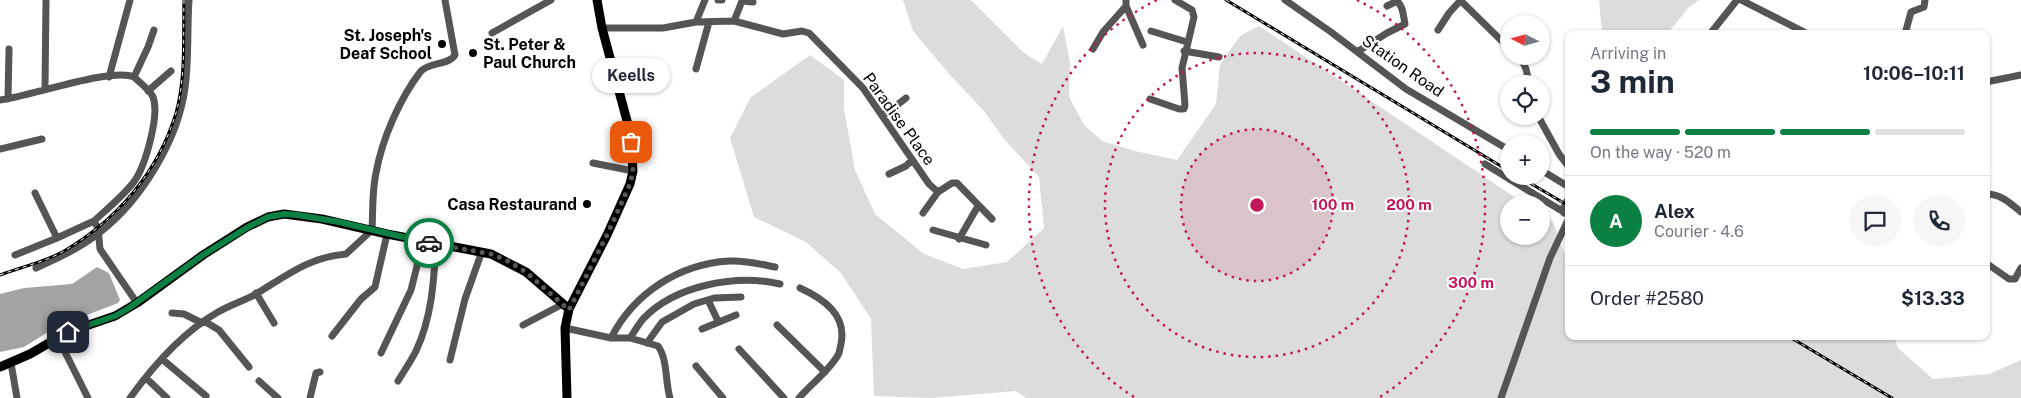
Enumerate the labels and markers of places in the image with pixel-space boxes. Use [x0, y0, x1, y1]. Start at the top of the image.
place label: St. Joseph's Deaf School [340, 26, 432, 63]
place label: St. Peter & Paul Church [483, 35, 576, 72]
marker: St. Joseph's Deaf School [436, 38, 448, 50]
marker: St. Peter & Paul Church [467, 47, 479, 59]
callout: Keells [592, 57, 670, 92]
pin [610, 121, 652, 163]
place label: Casa Restaurand [447, 195, 577, 214]
centre of rings [1248, 196, 1266, 214]
marker: Casa Restaurand [581, 198, 593, 210]
pin [47, 311, 89, 353]

